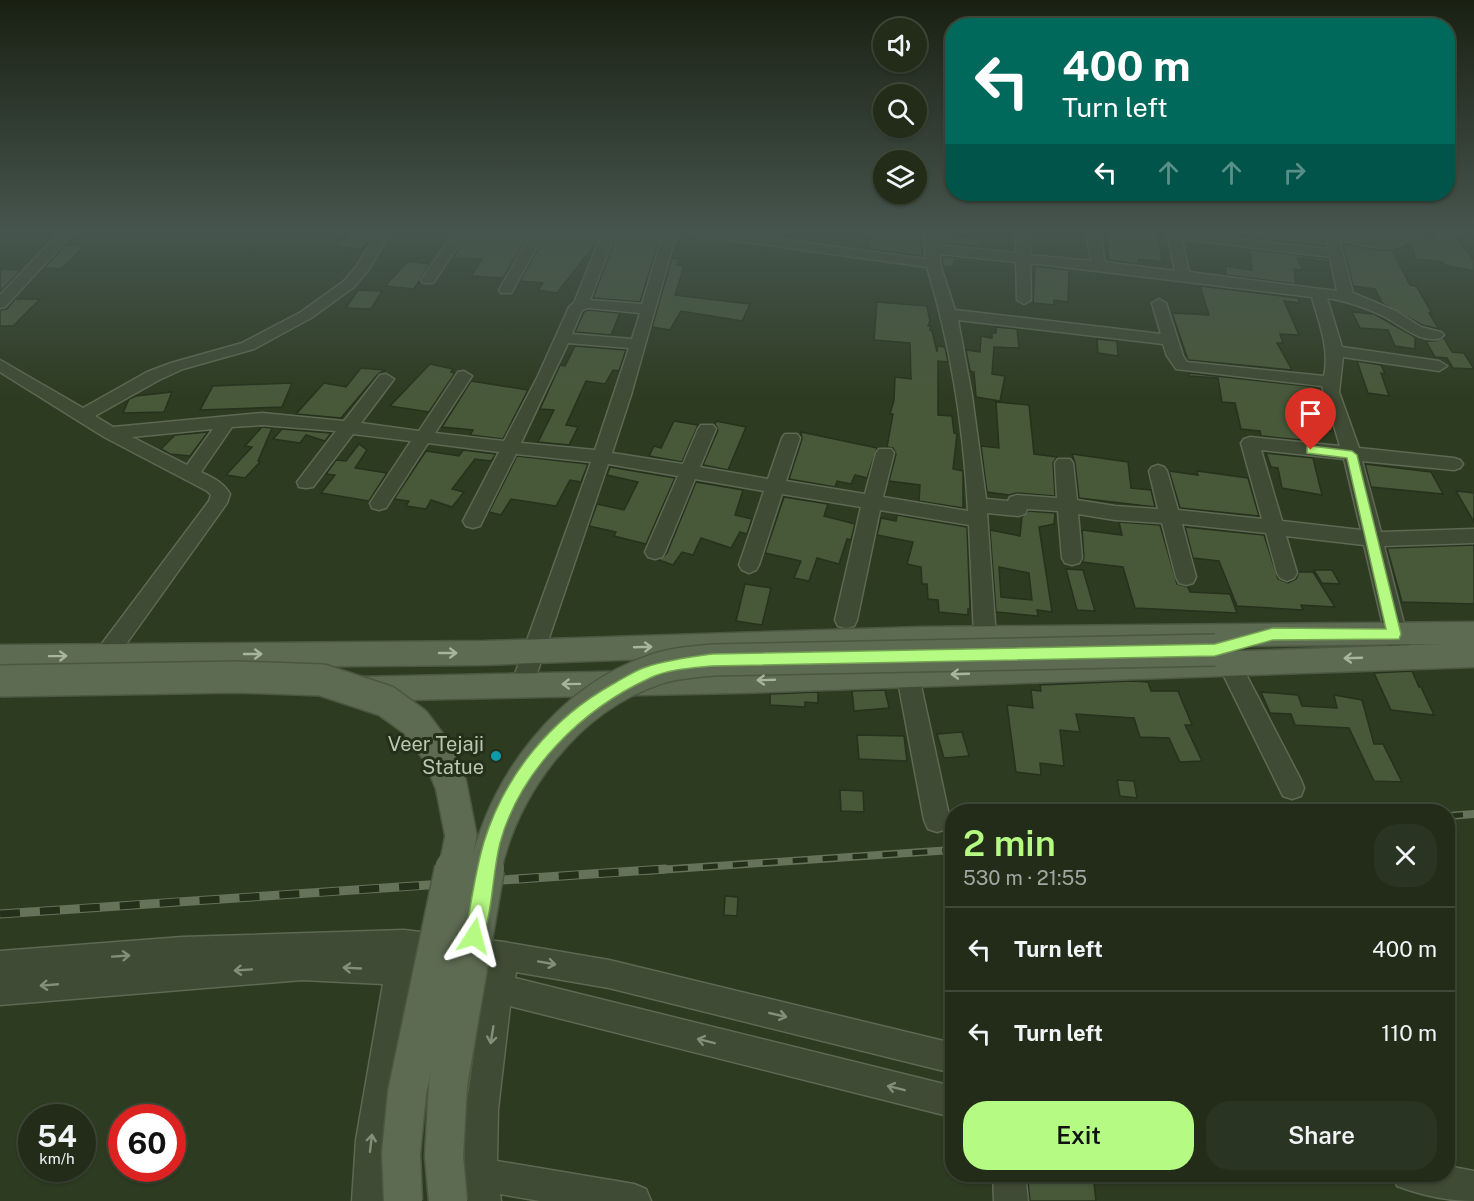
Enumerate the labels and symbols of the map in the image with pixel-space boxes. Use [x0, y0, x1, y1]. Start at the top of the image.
pin [1285, 388, 1336, 450]
one-way arrow [633, 642, 653, 653]
one-way arrow [438, 647, 458, 659]
one-way arrow [243, 648, 263, 660]
one-way arrow [48, 650, 68, 662]
one-way arrow [1343, 652, 1363, 664]
one-way arrow [951, 668, 971, 679]
one-way arrow [756, 674, 776, 686]
one-way arrow [561, 679, 581, 690]
place label: Veer Tejaji Statue [388, 732, 484, 779]
marker: Veer Tejaji Statue [489, 749, 503, 763]
position arrow [442, 904, 506, 968]
one-way arrow [111, 950, 131, 961]
one-way arrow [537, 958, 556, 969]
one-way arrow [342, 963, 362, 974]
one-way arrow [234, 964, 254, 975]
one-way arrow [40, 980, 60, 991]
one-way arrow [769, 1009, 788, 1021]
one-way arrow [486, 1024, 497, 1044]
one-way arrow [697, 1034, 716, 1046]
one-way arrow [887, 1081, 906, 1093]
speed limit sign: 60 [108, 1104, 186, 1182]
one-way arrow [366, 1133, 377, 1153]

